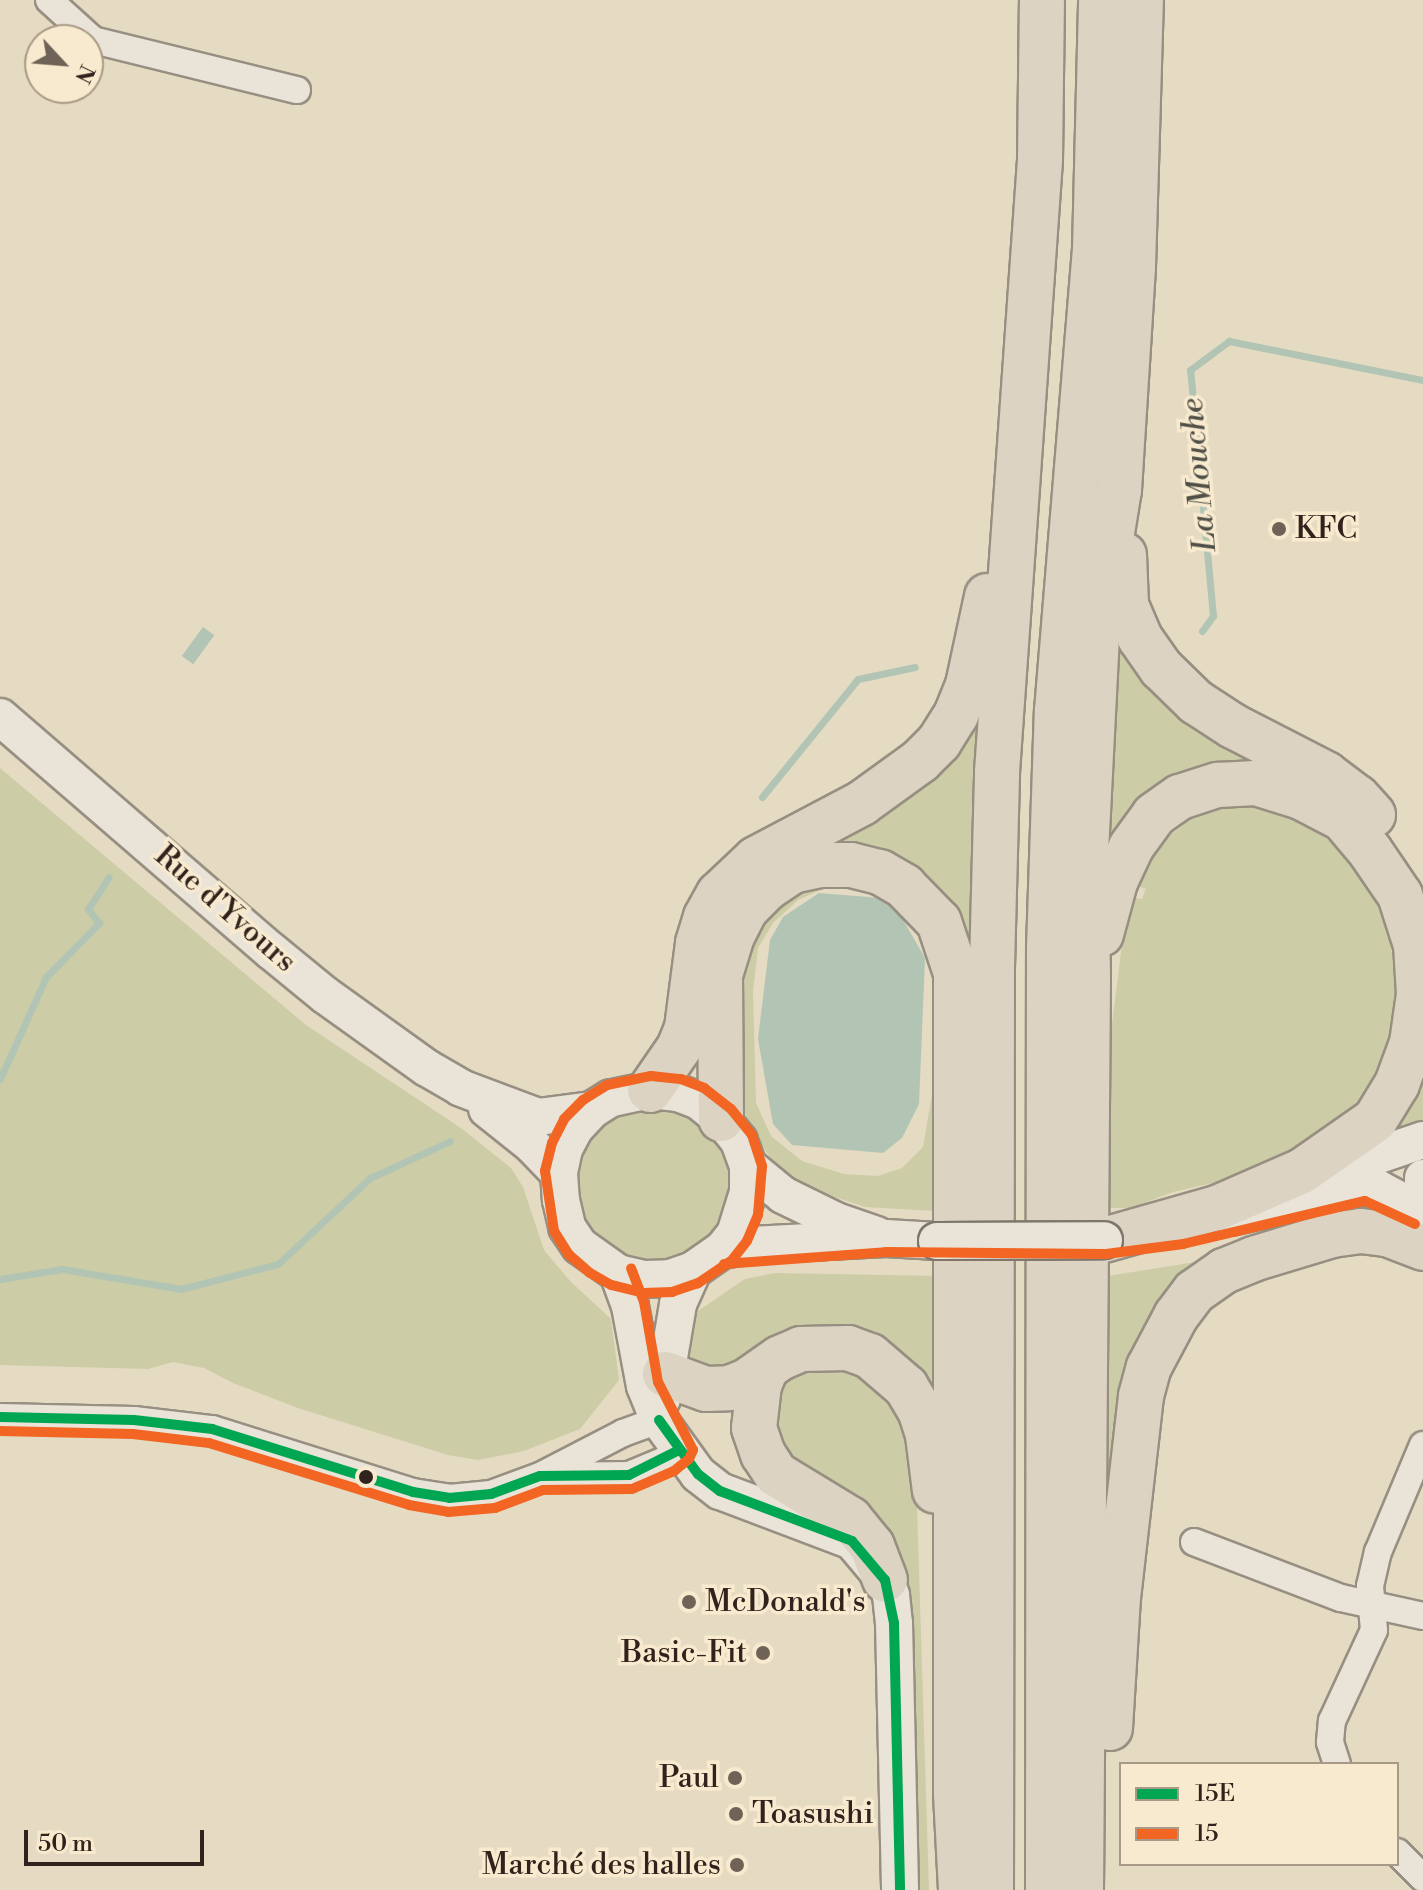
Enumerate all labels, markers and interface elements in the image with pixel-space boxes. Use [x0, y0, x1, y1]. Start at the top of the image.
north arrow [24, 24, 104, 104]
text: N [68, 60, 100, 88]
water label: La Mouche [1173, 397, 1225, 553]
place label: KFC [1295, 511, 1357, 547]
marker: KFC [1270, 520, 1288, 538]
street label: Rue d'Yvours [147, 838, 303, 980]
unlabelled marker [358, 1469, 374, 1485]
place label: McDonald's [705, 1584, 866, 1620]
marker: McDonald's [680, 1593, 698, 1611]
place label: Basic-Fit [621, 1635, 747, 1671]
marker: Basic-Fit [754, 1644, 772, 1662]
place label: Paul [659, 1760, 719, 1796]
legend [1119, 1762, 1399, 1866]
marker: Paul [726, 1769, 744, 1787]
text: 15E [1195, 1779, 1235, 1809]
place label: Toasushi [752, 1796, 874, 1832]
marker: Toasushi [727, 1805, 745, 1823]
scale bar [28, 1814, 208, 1864]
text: 15 [1195, 1819, 1219, 1849]
text: 50 m [38, 1829, 93, 1859]
place label: Marché des halles [482, 1847, 721, 1883]
marker: Marché des halles [728, 1856, 746, 1874]

